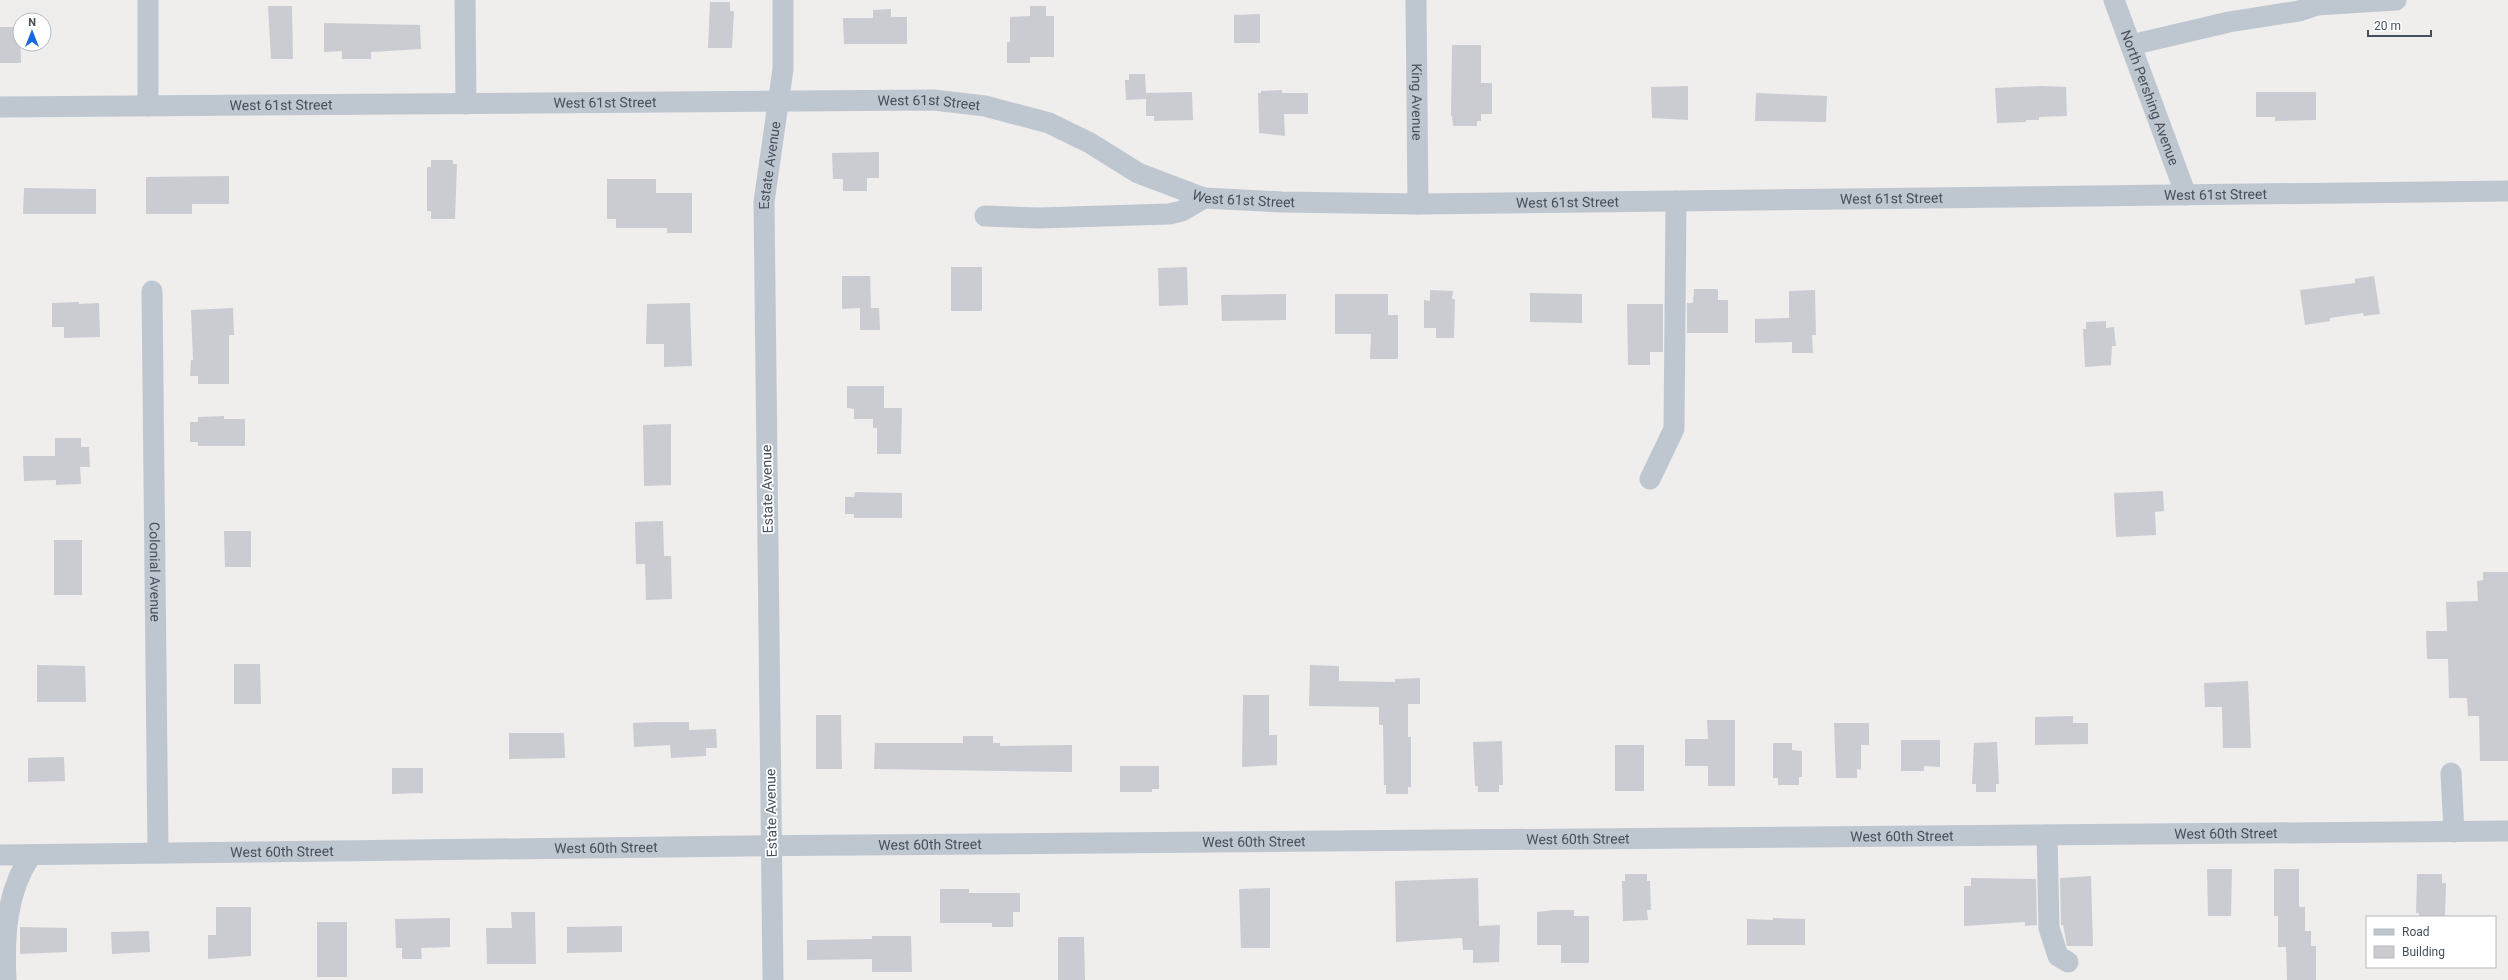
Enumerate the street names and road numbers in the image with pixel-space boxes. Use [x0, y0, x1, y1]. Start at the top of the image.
street label: North Pershing Avenue [2118, 28, 2182, 167]
street label: King Avenue [1409, 63, 1425, 141]
street label: West 61st Street [877, 92, 982, 113]
street label: West 61st Street [553, 94, 657, 111]
street label: West 61st Street [229, 97, 333, 113]
street label: Estate Avenue [756, 120, 783, 210]
street label: West 61st Street [1190, 186, 1296, 210]
street label: West 61st Street [2164, 186, 2267, 203]
street label: West 61st Street [1840, 190, 1943, 207]
street label: West 61st Street [1516, 194, 1619, 211]
street label: Estate Avenue [758, 445, 776, 533]
street label: Colonial Avenue [146, 522, 164, 622]
street label: Estate Avenue [762, 769, 780, 857]
street label: West 60th Street [2174, 825, 2278, 842]
street label: West 60th Street [1850, 828, 1954, 845]
street label: West 60th Street [1526, 830, 1630, 847]
street label: West 60th Street [1202, 833, 1306, 850]
street label: West 60th Street [878, 836, 982, 853]
street label: West 60th Street [554, 839, 658, 856]
street label: West 60th Street [230, 843, 334, 860]

